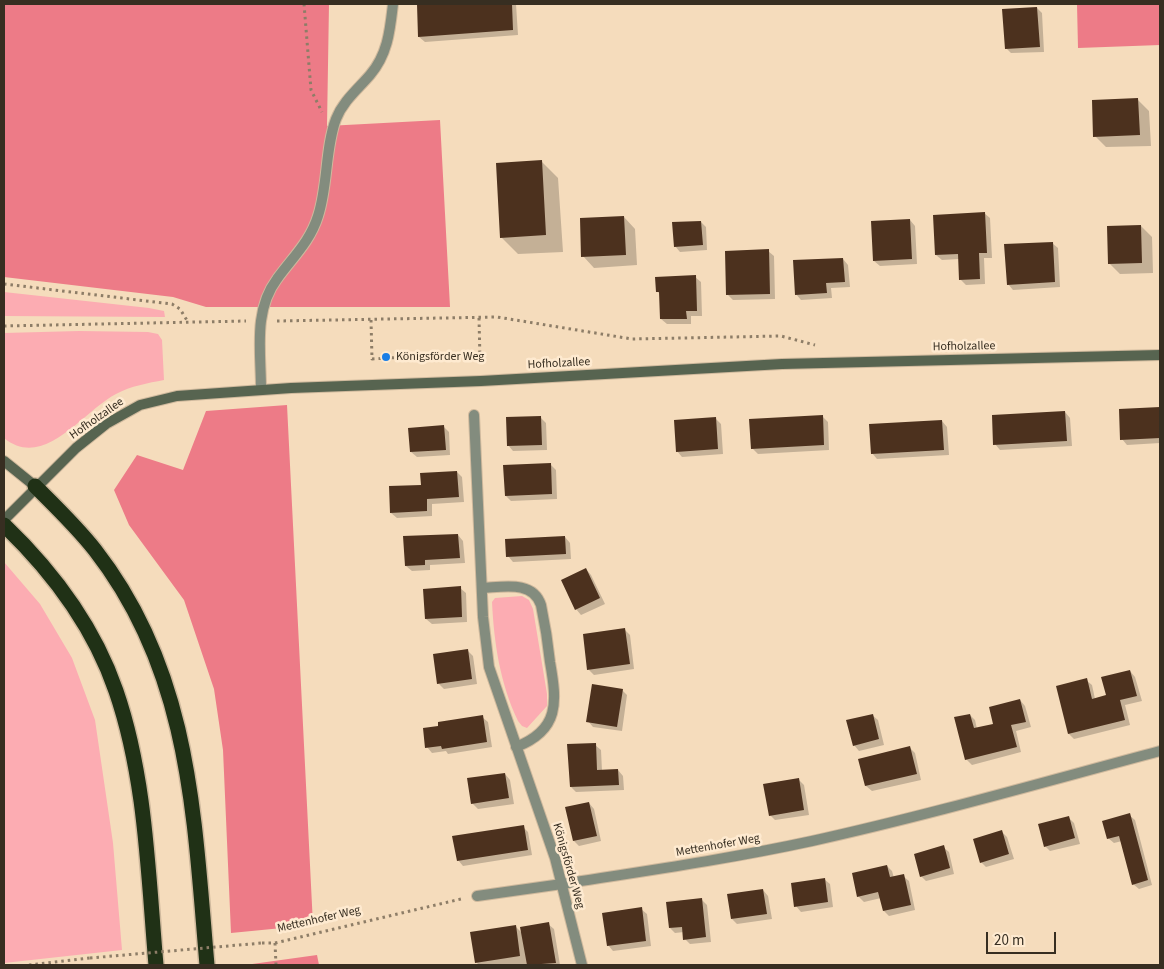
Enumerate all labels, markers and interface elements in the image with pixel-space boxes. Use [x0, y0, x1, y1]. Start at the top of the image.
street label: Hofholzallee [932, 339, 996, 355]
place label: Königsförder Weg [396, 350, 484, 364]
marker: Königsförder Weg [380, 351, 392, 363]
street label: Hofholzallee [527, 355, 591, 373]
street label: Hofholzallee [67, 395, 127, 443]
street label: Königsförder Weg [549, 822, 587, 910]
street label: Mettenhofer Weg [675, 832, 761, 860]
street label: Mettenhofer Weg [276, 903, 362, 937]
scale bar [989, 922, 1059, 954]
text: 20 m [994, 930, 1024, 951]

